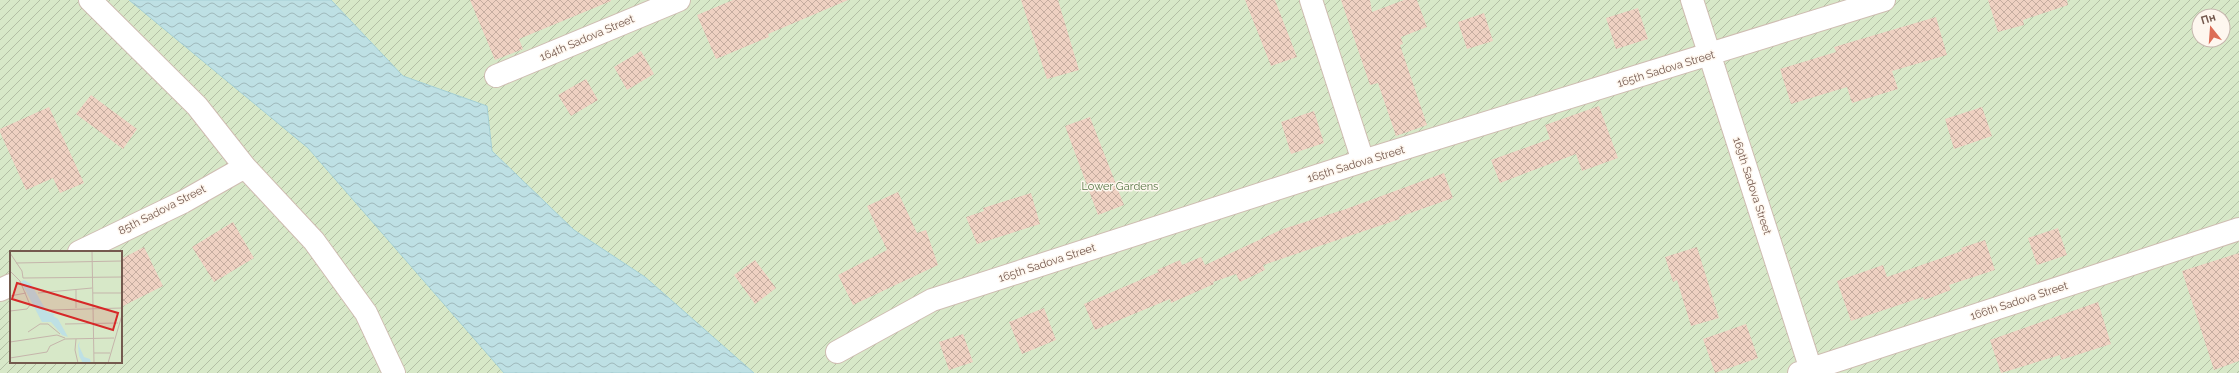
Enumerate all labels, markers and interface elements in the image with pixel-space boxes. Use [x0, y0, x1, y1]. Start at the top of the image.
north arrow [2191, 8, 2231, 48]
text: Пн [2199, 11, 2217, 27]
street label: 164th Sadova Street [538, 12, 636, 64]
street label: 165th Sadova Street [1616, 48, 1717, 90]
street label: 169th Sadova Street [1730, 136, 1774, 237]
street label: 165th Sadova Street [1306, 143, 1407, 185]
park label: Lower Gardens [1082, 180, 1158, 193]
street label: 85th Sadova Street [116, 182, 208, 238]
street label: 165th Sadova Street [997, 241, 1097, 285]
inset map [10, 251, 122, 363]
street label: 166th Sadova Street [1969, 279, 2070, 323]

